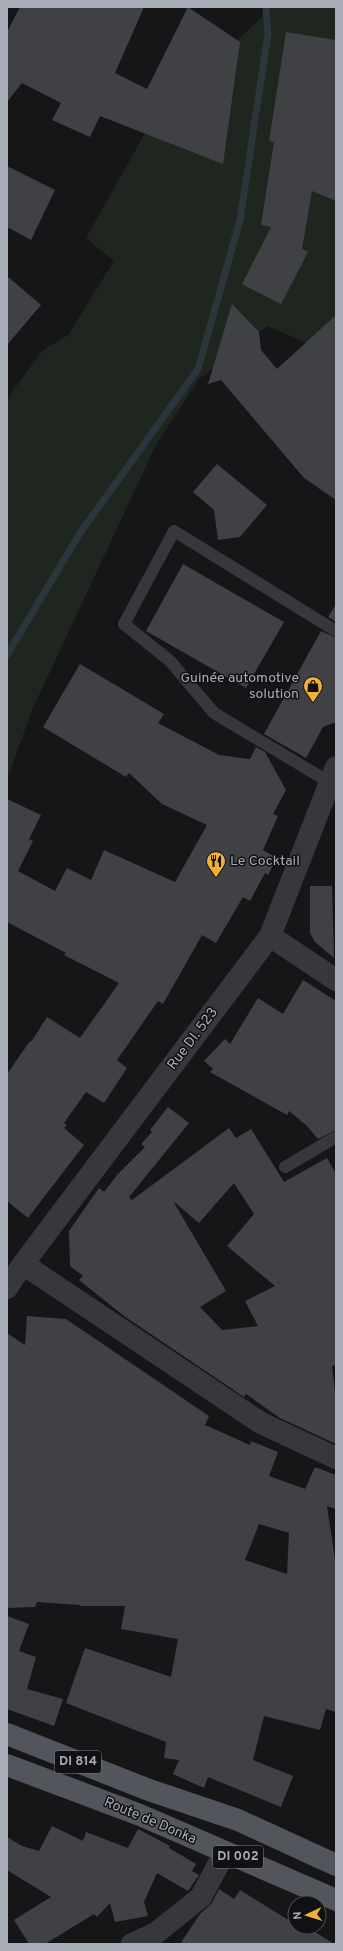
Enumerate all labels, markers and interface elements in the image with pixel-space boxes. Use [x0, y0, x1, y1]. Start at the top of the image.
place label: Guinée automotive solution [180, 670, 299, 703]
shop icon: Guinée automotive solution [302, 675, 324, 703]
restaurant icon: Le Cocktail [205, 850, 227, 878]
place label: Le Cocktail [230, 853, 300, 870]
street label: Rue DI. 523 [164, 1005, 222, 1073]
road number: DI 814 [55, 1751, 101, 1773]
street label: Route de Donka [101, 1794, 199, 1848]
road number: DI 002 [213, 1846, 263, 1868]
north arrow [287, 1895, 327, 1935]
text: N [291, 1911, 305, 1920]

